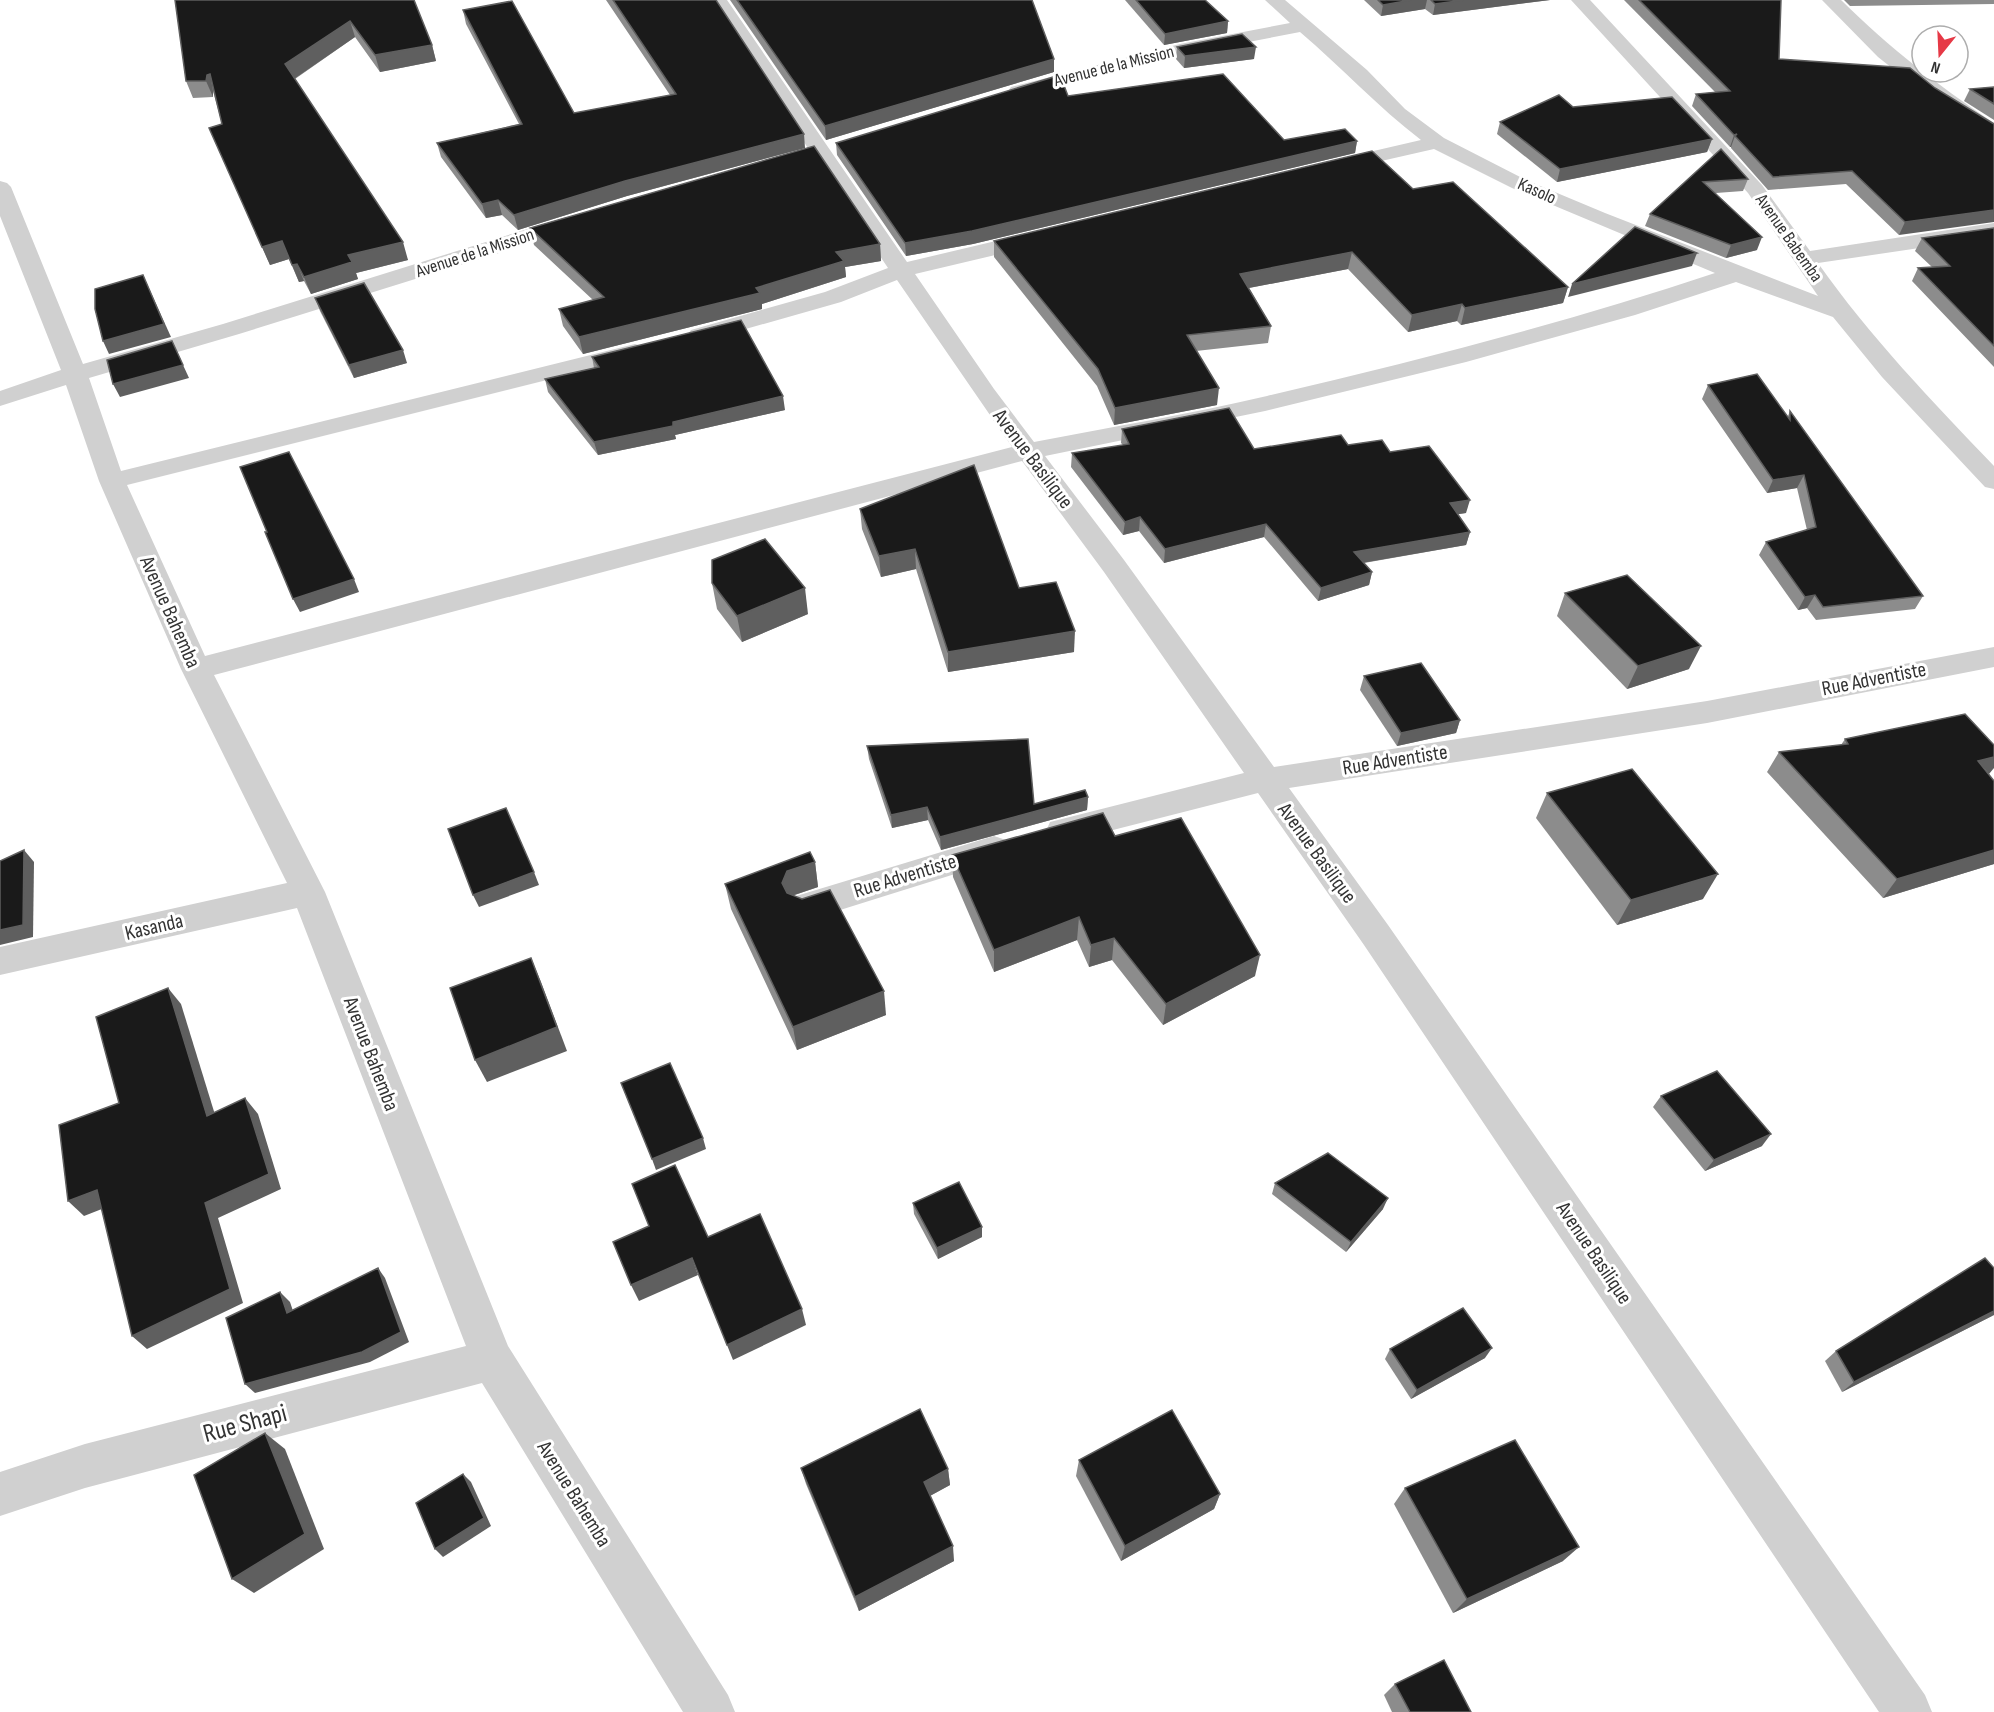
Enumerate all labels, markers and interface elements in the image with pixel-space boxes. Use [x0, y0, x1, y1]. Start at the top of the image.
north arrow [1910, 24, 1970, 84]
street label: Avenue de la Mission [1051, 41, 1176, 91]
text: N [1929, 56, 1943, 77]
street label: Kasolo [1515, 173, 1559, 209]
street label: Avenue Babemba [1750, 189, 1827, 286]
street label: Avenue de la Mission [412, 224, 537, 282]
street label: Avenue Basilique [987, 404, 1078, 514]
street label: Avenue Bahemba [134, 551, 206, 672]
street label: Rue Adventiste [1820, 657, 1928, 701]
street label: Rue Adventiste [1341, 739, 1449, 781]
street label: Avenue Basilique [1272, 797, 1362, 908]
street label: Rue Adventiste [851, 849, 959, 903]
street label: Kasanda [123, 908, 185, 946]
street label: Avenue Bahemba [337, 993, 404, 1114]
street label: Avenue Basilique [1550, 1196, 1637, 1309]
street label: Rue Shapi [200, 1398, 290, 1450]
street label: Avenue Bahemba [531, 1436, 616, 1551]

